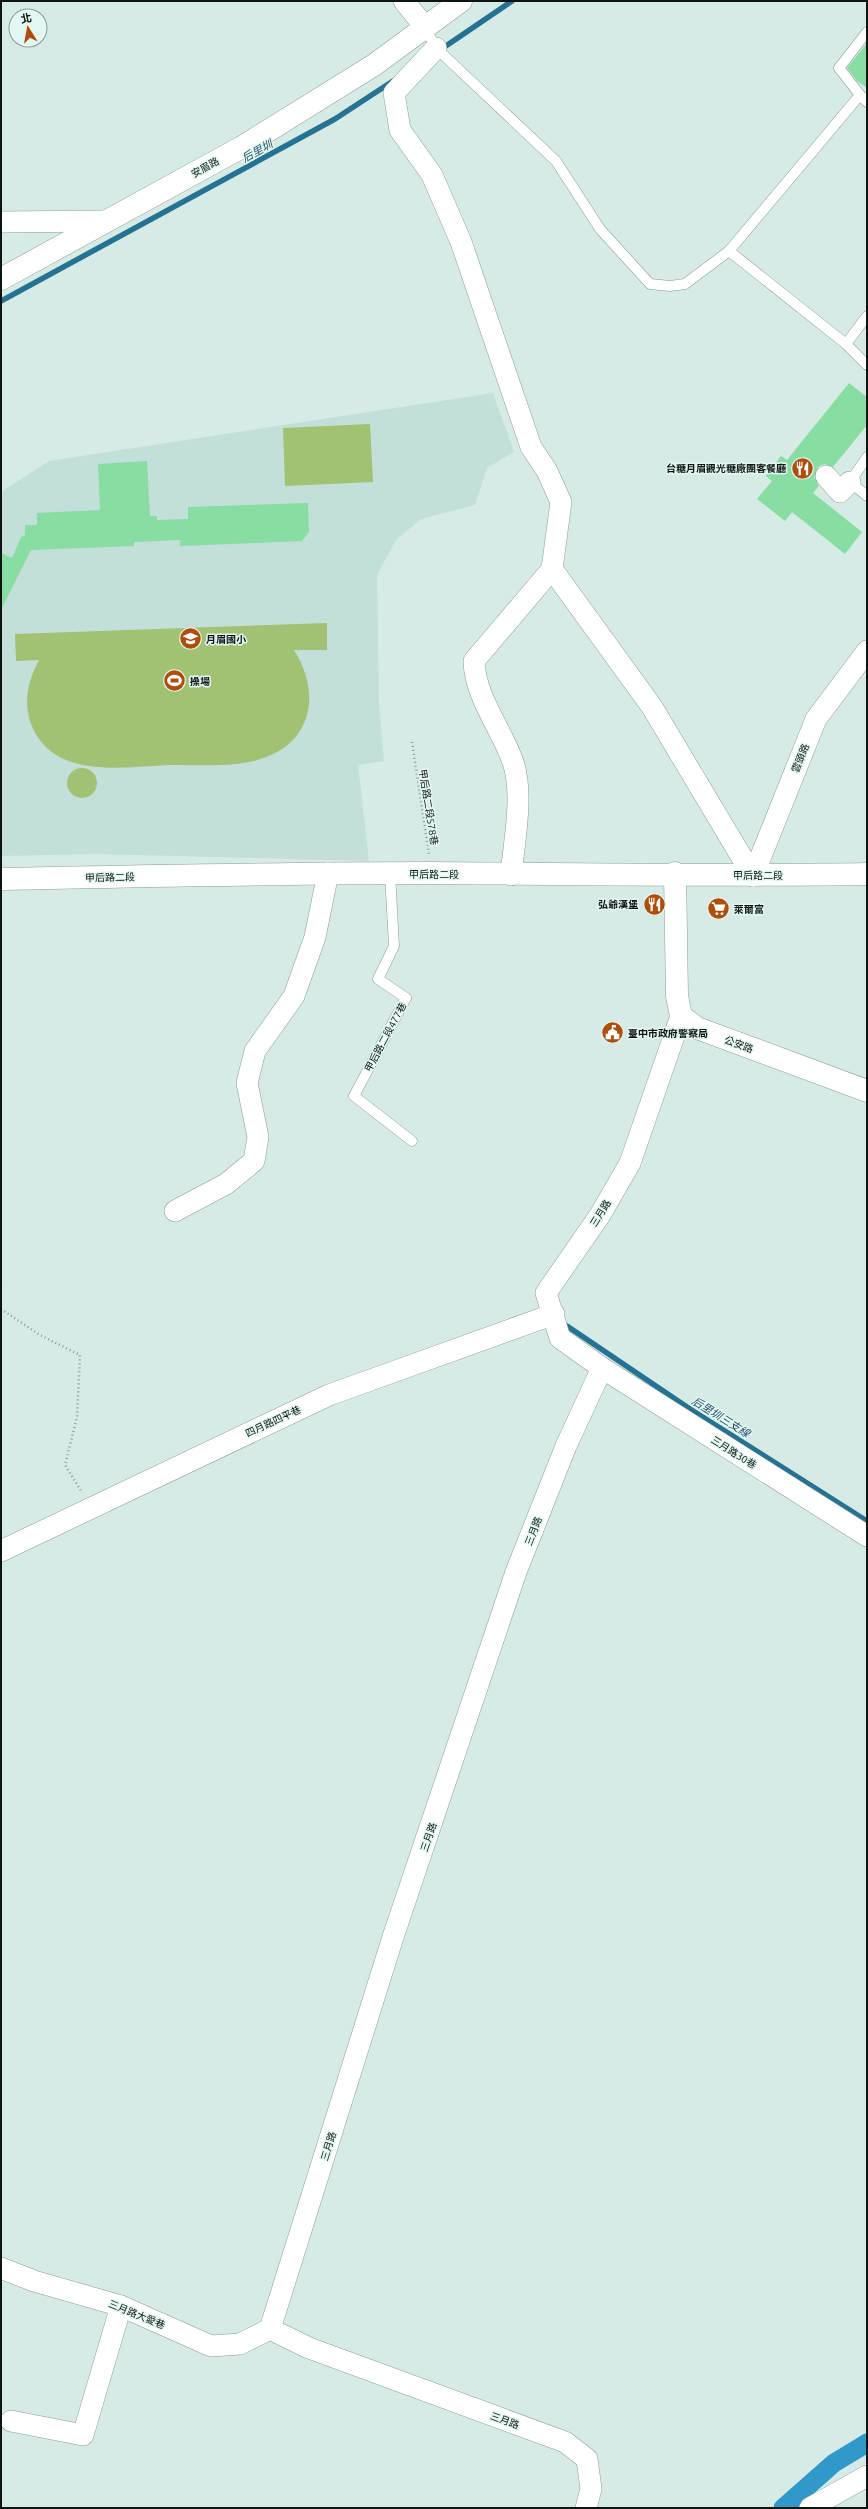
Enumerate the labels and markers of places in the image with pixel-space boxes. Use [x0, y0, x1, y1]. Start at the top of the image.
restaurant icon: 台糖月眉觀光糖廠團客餐廳 [789, 455, 815, 481]
place label: 台糖月眉觀光糖廠團客餐廳 [666, 463, 786, 474]
school or university icon: 月眉國小 [177, 626, 203, 652]
place label: 月眉國小 [206, 634, 247, 645]
sports icon: 操場 [161, 668, 187, 694]
place label: 操場 [190, 676, 210, 687]
restaurant icon: 弘爺漢堡 [641, 891, 667, 917]
supermarket icon: 萊爾富 [705, 896, 731, 922]
place label: 弘爺漢堡 [598, 899, 639, 910]
place label: 萊爾富 [734, 904, 764, 915]
public building icon: 臺中市政府警察局 [600, 1020, 626, 1046]
place label: 臺中市政府警察局 [628, 1028, 708, 1039]

